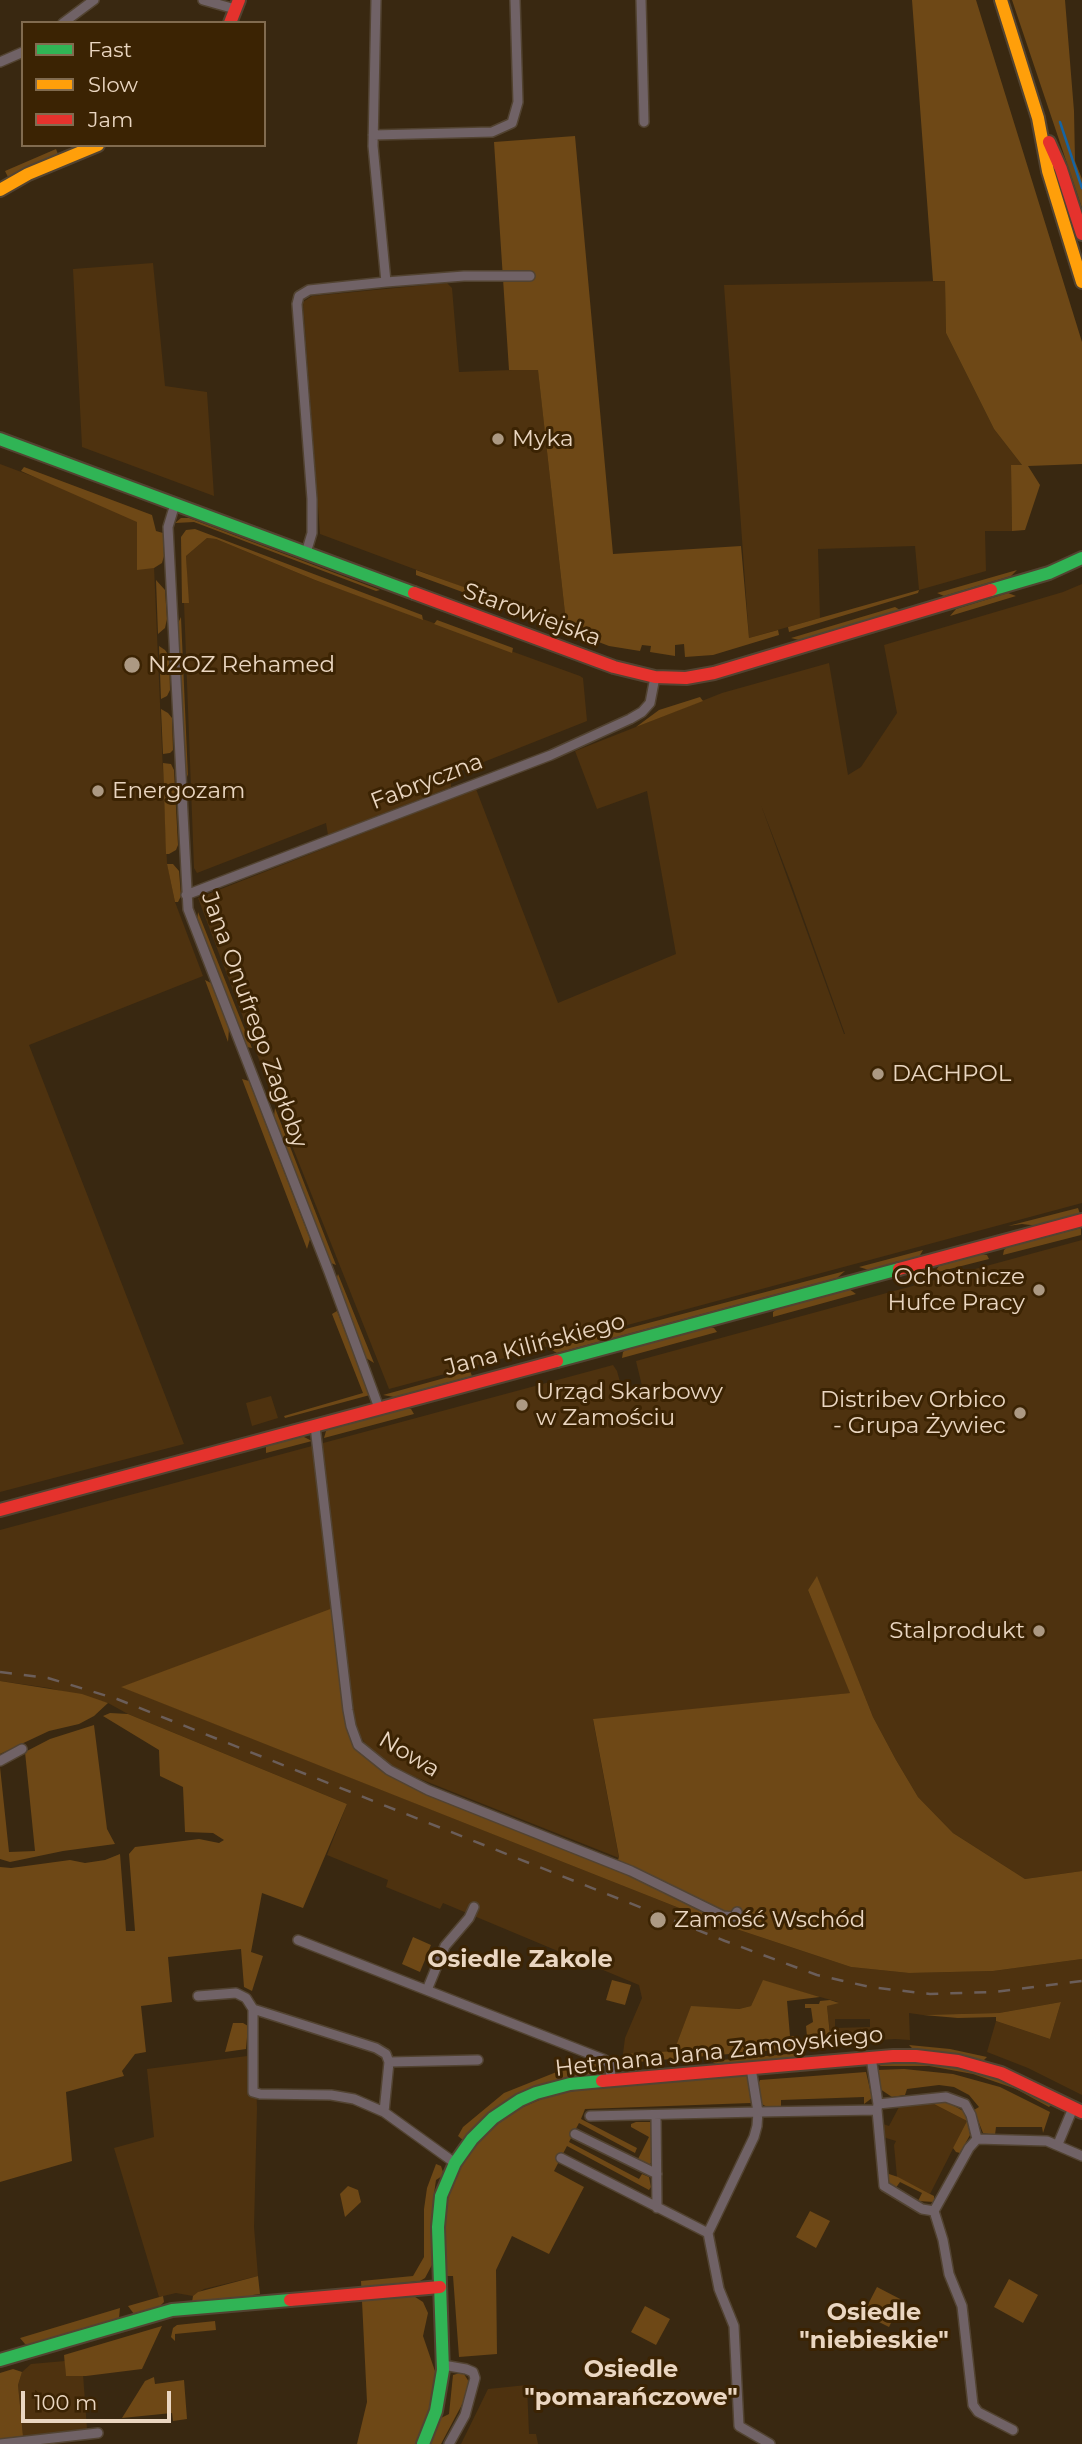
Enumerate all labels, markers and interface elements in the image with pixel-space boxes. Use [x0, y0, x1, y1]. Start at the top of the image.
legend [21, 21, 266, 147]
text: Fast [88, 37, 132, 62]
text: Slow [88, 72, 138, 97]
text: Jam [88, 107, 133, 132]
place label: Myka [512, 425, 574, 453]
marker: Myka [490, 431, 506, 447]
street label: Starowiejska [459, 577, 605, 653]
place label: NZOZ Rehamed [148, 651, 335, 679]
marker: NZOZ Rehamed [122, 655, 142, 675]
street label: Fabryczna [367, 748, 487, 816]
place label: Energozam [112, 777, 245, 805]
marker: Energozam [90, 783, 106, 799]
street label: Jana Onufrego Zagłoby [195, 888, 313, 1152]
place label: DACHPOL [892, 1060, 1011, 1088]
marker: DACHPOL [870, 1066, 886, 1082]
place label: Ochotnicze Hufce Pracy [887, 1263, 1025, 1317]
marker: Ochotnicze Hufce Pracy [1031, 1282, 1047, 1298]
street label: Jana Kilińskiego [442, 1308, 628, 1382]
place label: Urząd Skarbowy w Zamościu [536, 1378, 723, 1432]
place label: Distribev Orbico - Grupa Żywiec [820, 1386, 1006, 1440]
marker: Urząd Skarbowy w Zamościu [514, 1397, 530, 1413]
marker: Distribev Orbico - Grupa Żywiec [1012, 1405, 1028, 1421]
place label: Stalprodukt [889, 1617, 1025, 1645]
marker: Stalprodukt [1031, 1623, 1047, 1639]
street label: Nowa [374, 1726, 444, 1784]
place label: Zamość Wschód [674, 1906, 865, 1934]
marker: Zamość Wschód [648, 1910, 668, 1930]
district label: Osiedle Zakole [427, 1946, 613, 1974]
street label: Hetmana Jana Zamoyskiego [554, 2021, 884, 2083]
district label: Osiedle "niebieskie" [799, 2299, 949, 2355]
district label: Osiedle "pomarańczowe" [524, 2356, 738, 2412]
scale bar [24, 2378, 175, 2422]
text: 100 m [34, 2390, 97, 2415]

